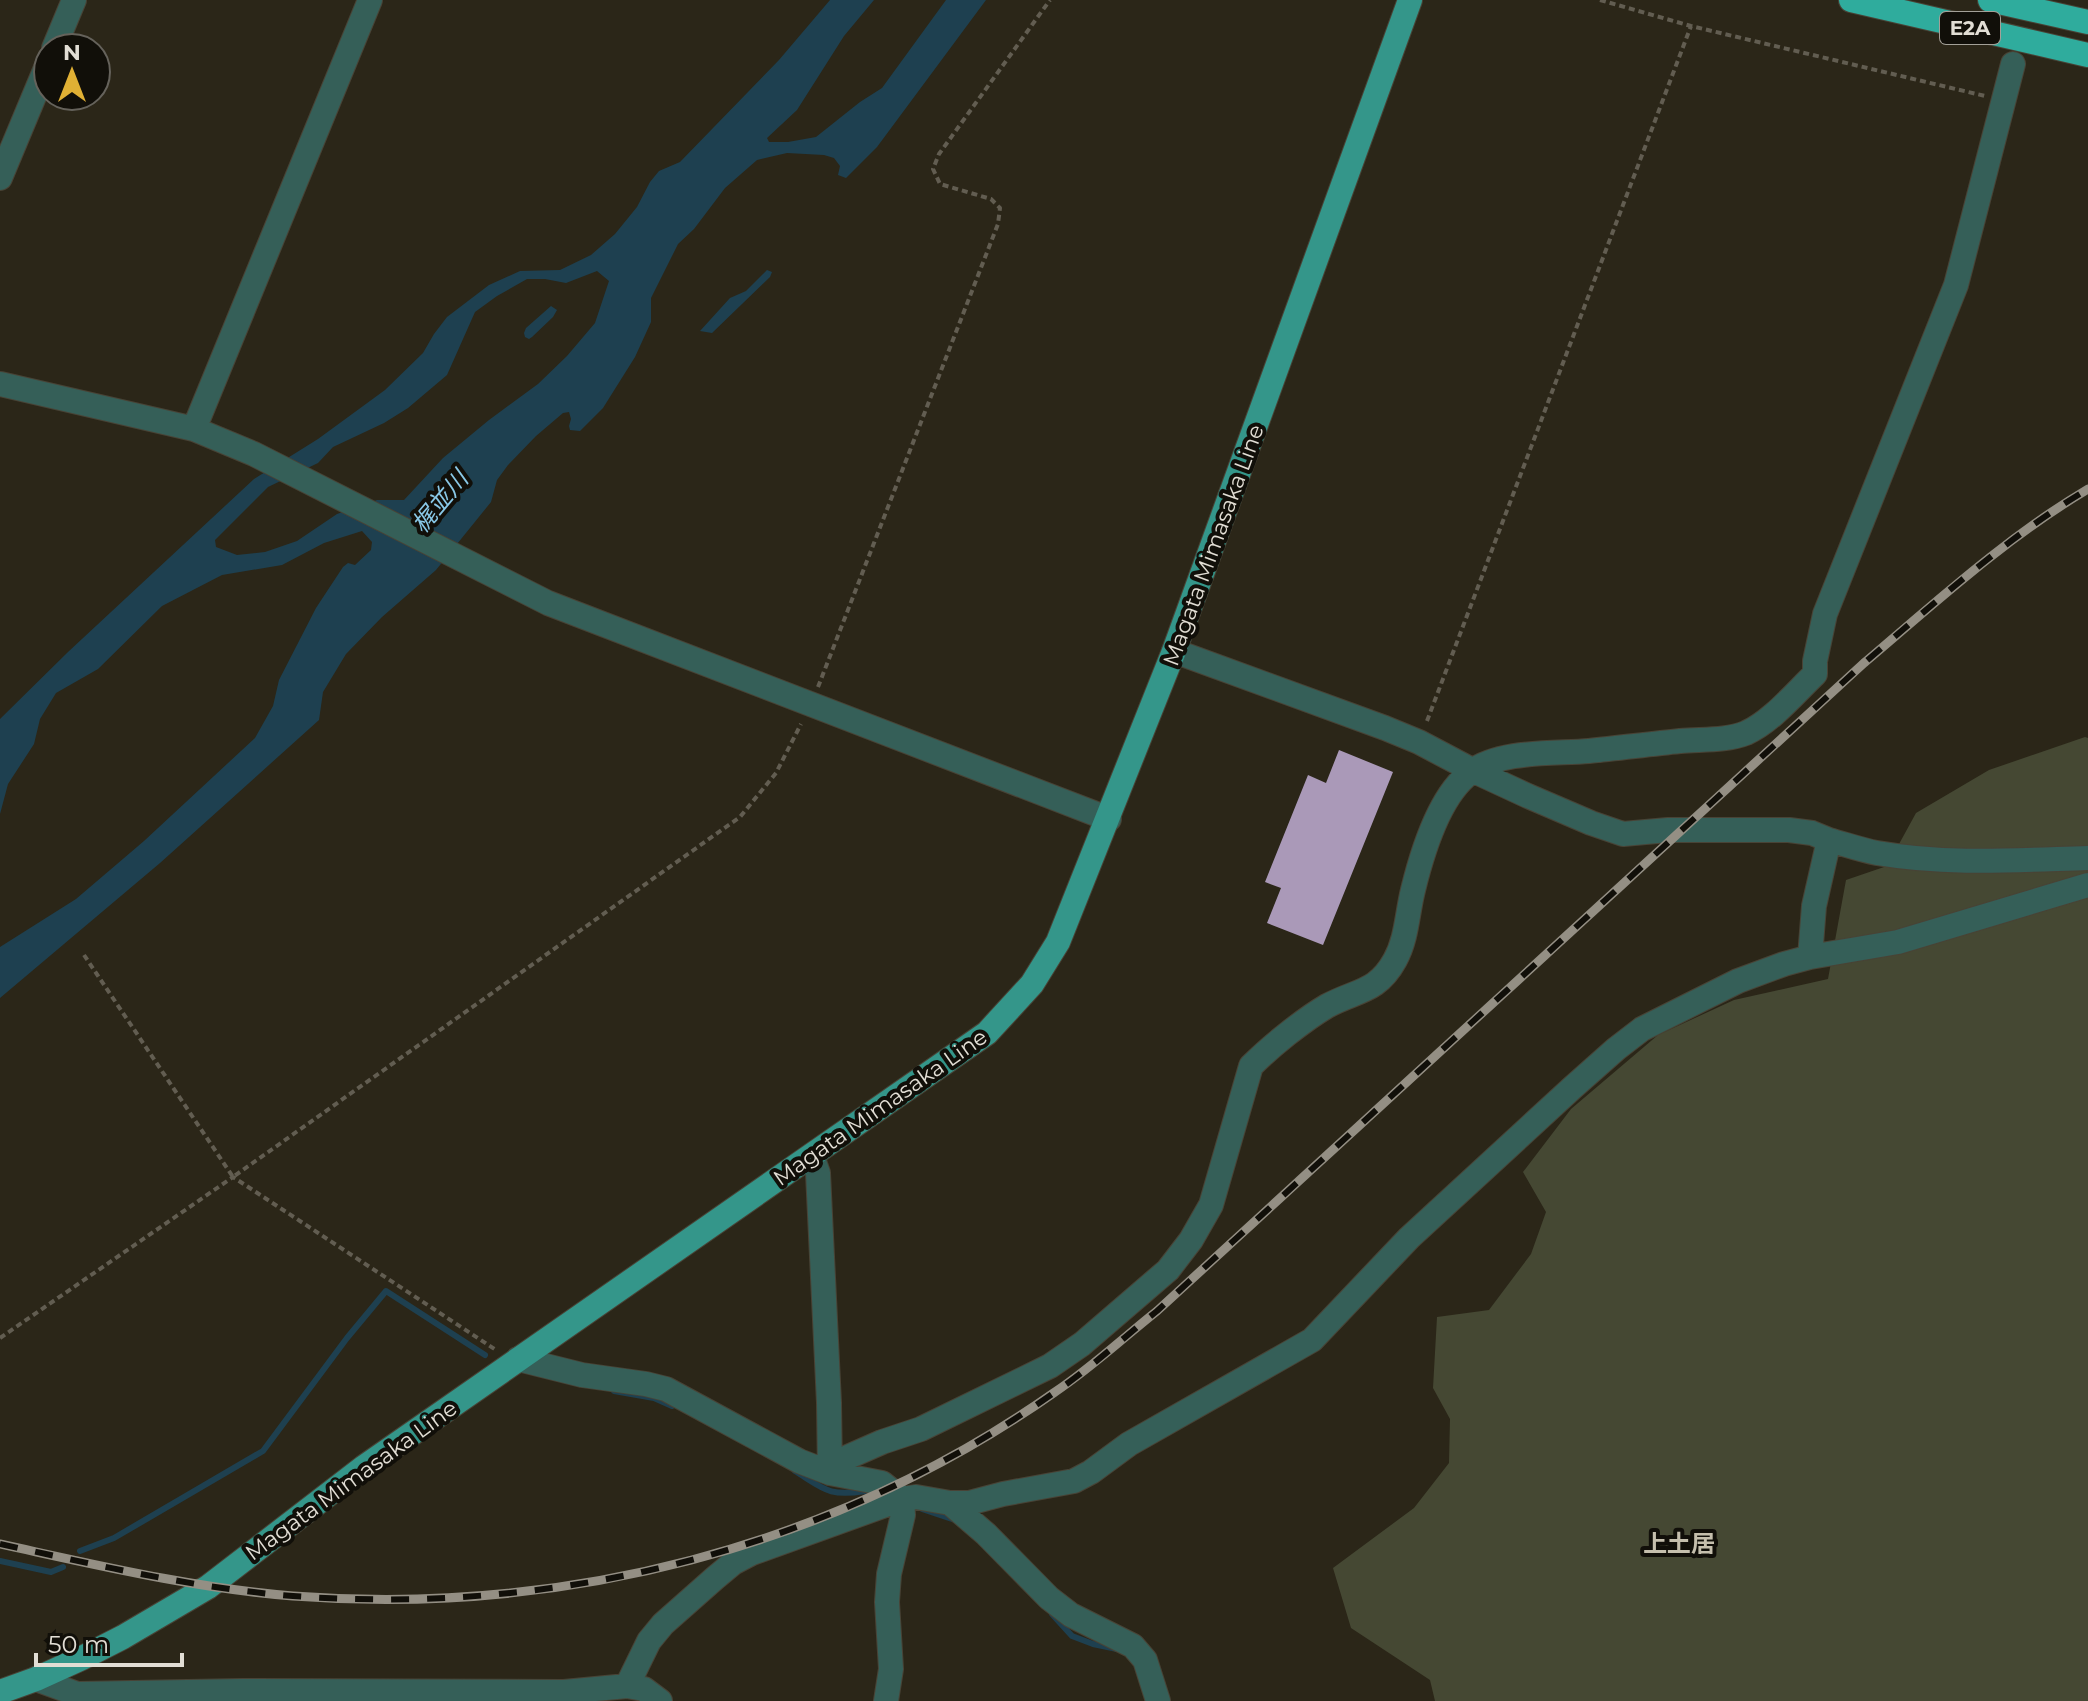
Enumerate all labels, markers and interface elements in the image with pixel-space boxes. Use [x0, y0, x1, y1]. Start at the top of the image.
road number: E2A [1940, 12, 2000, 44]
north arrow [32, 32, 112, 112]
text: N [63, 39, 81, 66]
street label: Magata Mimasaka Line [1157, 421, 1270, 670]
water label: 梶並川 [405, 462, 476, 539]
street label: Magata Mimasaka Line [768, 1023, 992, 1192]
street label: Magata Mimasaka Line [240, 1395, 462, 1566]
district label: 上土居 [1643, 1529, 1715, 1558]
scale bar [36, 1617, 182, 1667]
text: 50 m [48, 1630, 109, 1659]

